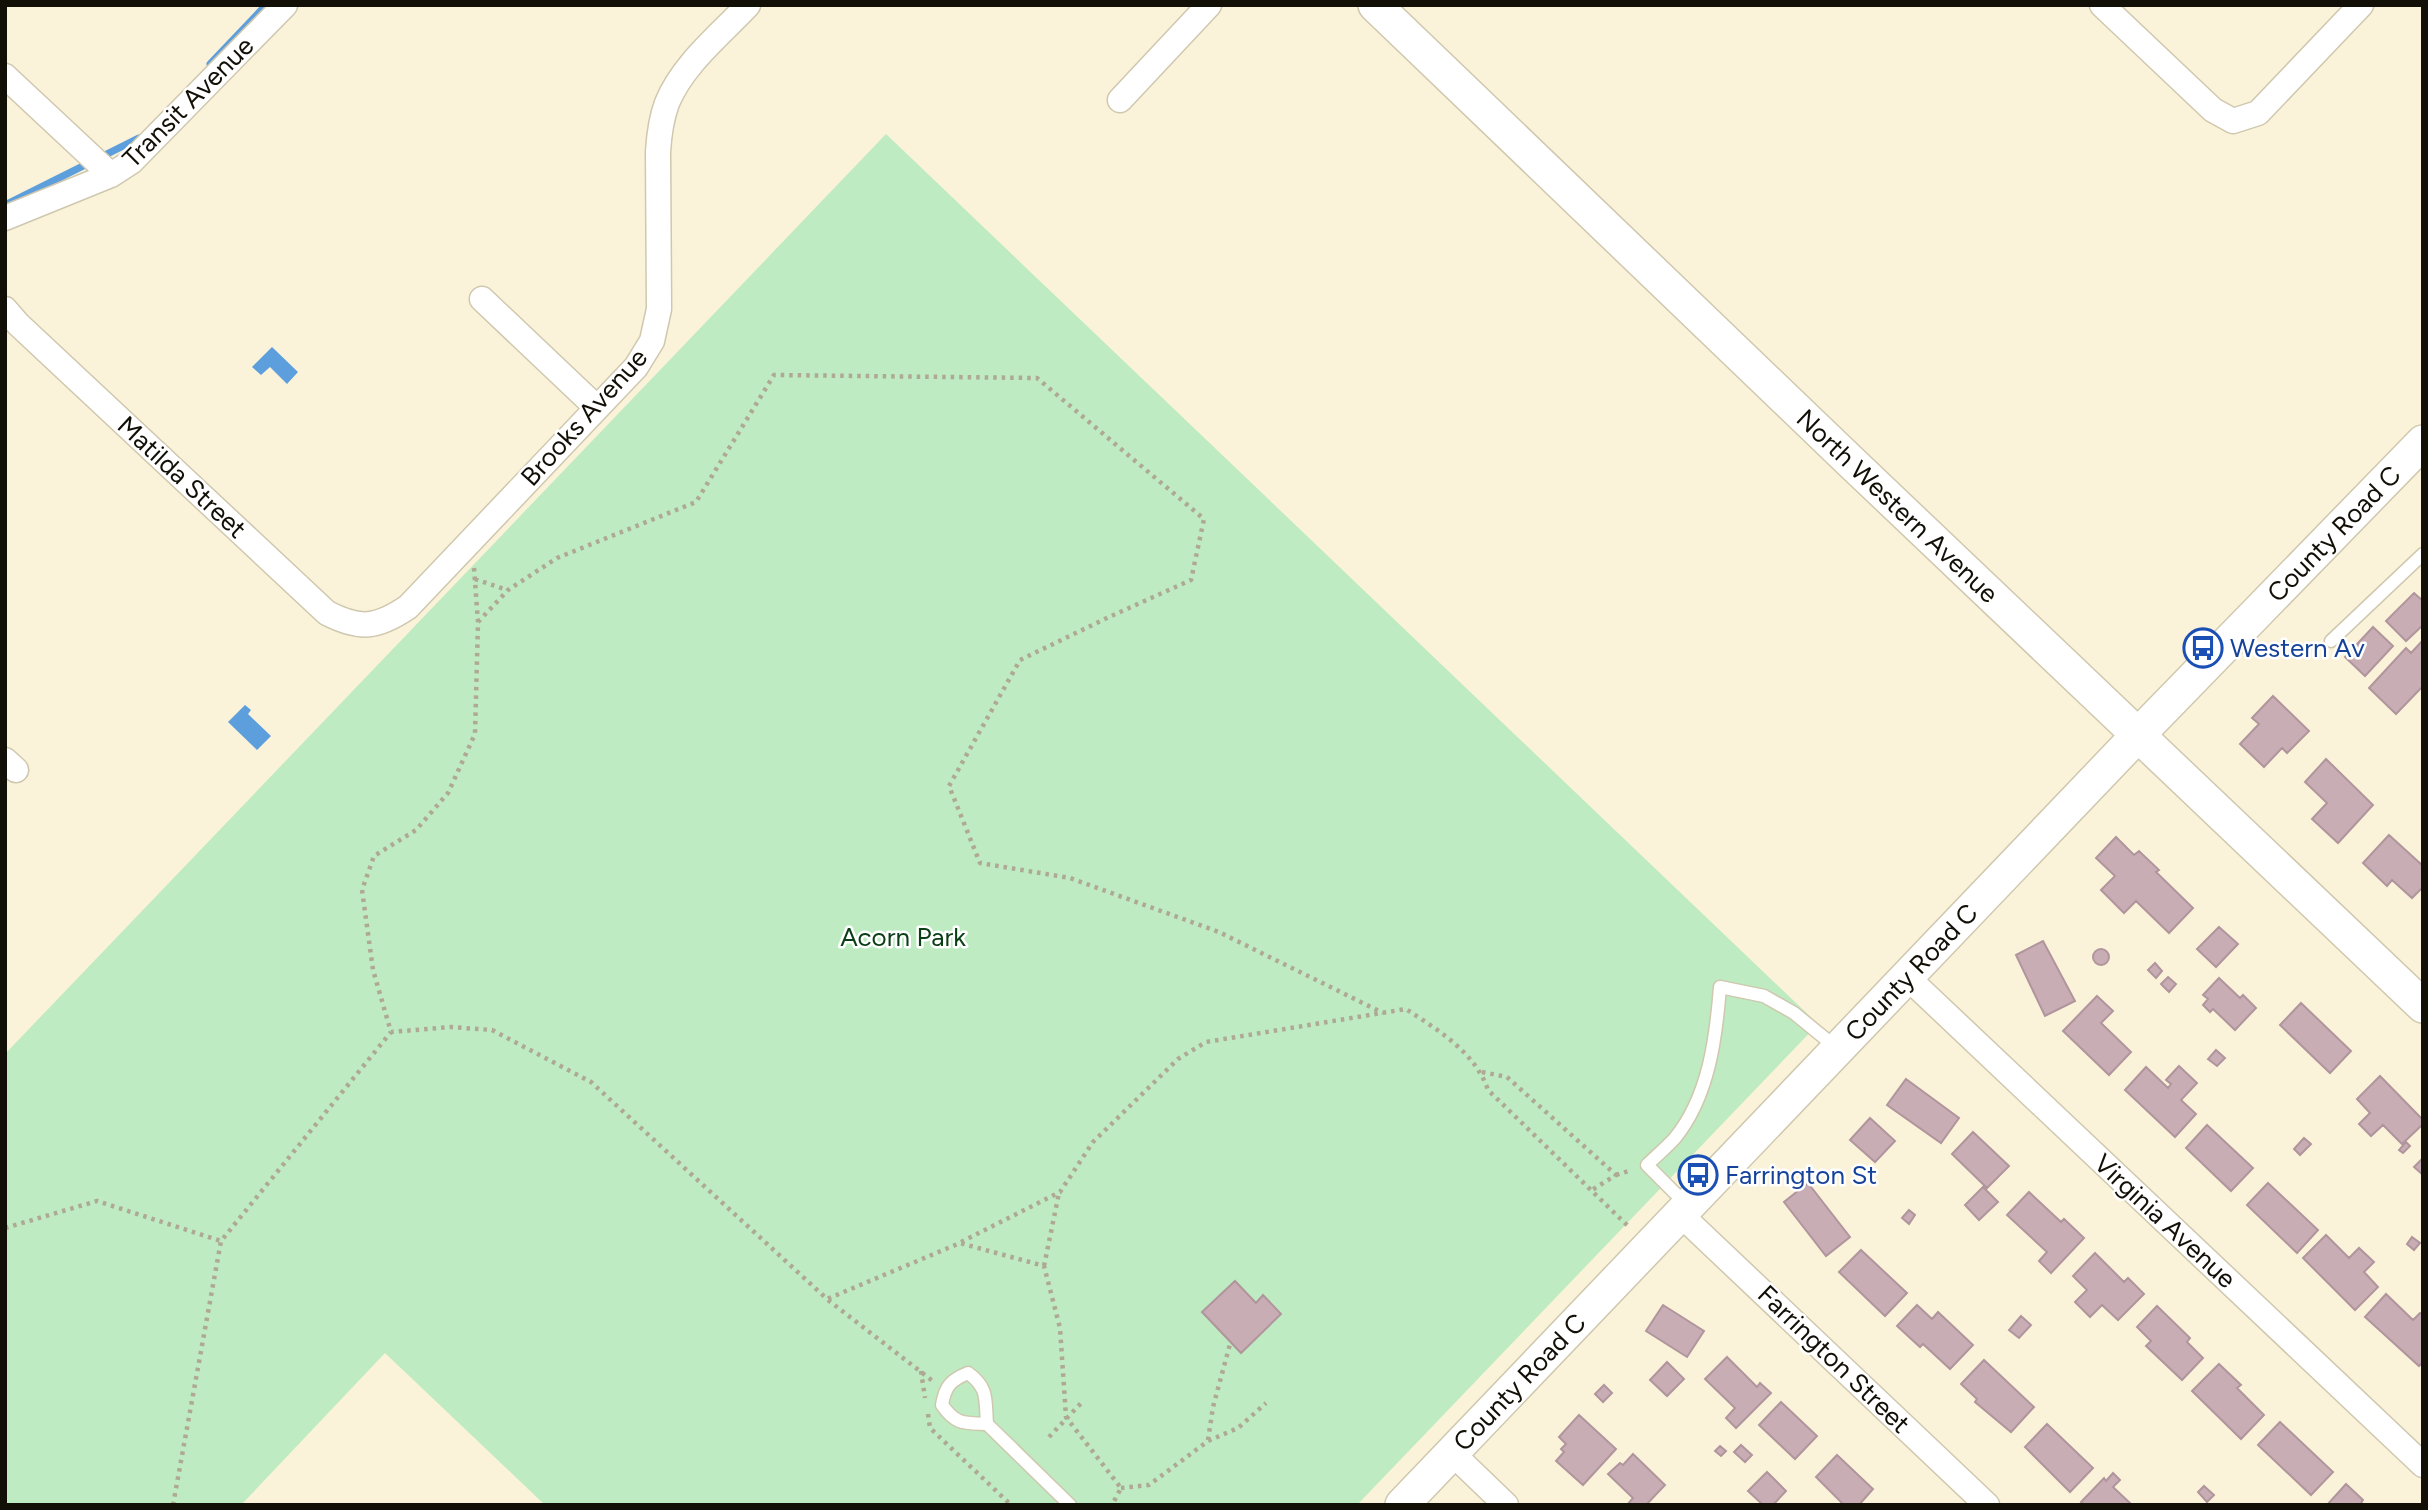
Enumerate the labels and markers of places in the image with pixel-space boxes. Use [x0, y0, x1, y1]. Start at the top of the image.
bus stop icon: Western Av [2182, 627, 2224, 669]
place label: Western Av [2230, 632, 2365, 664]
bus stop icon: Farrington St [1677, 1154, 1719, 1196]
place label: Farrington St [1725, 1159, 1877, 1191]

